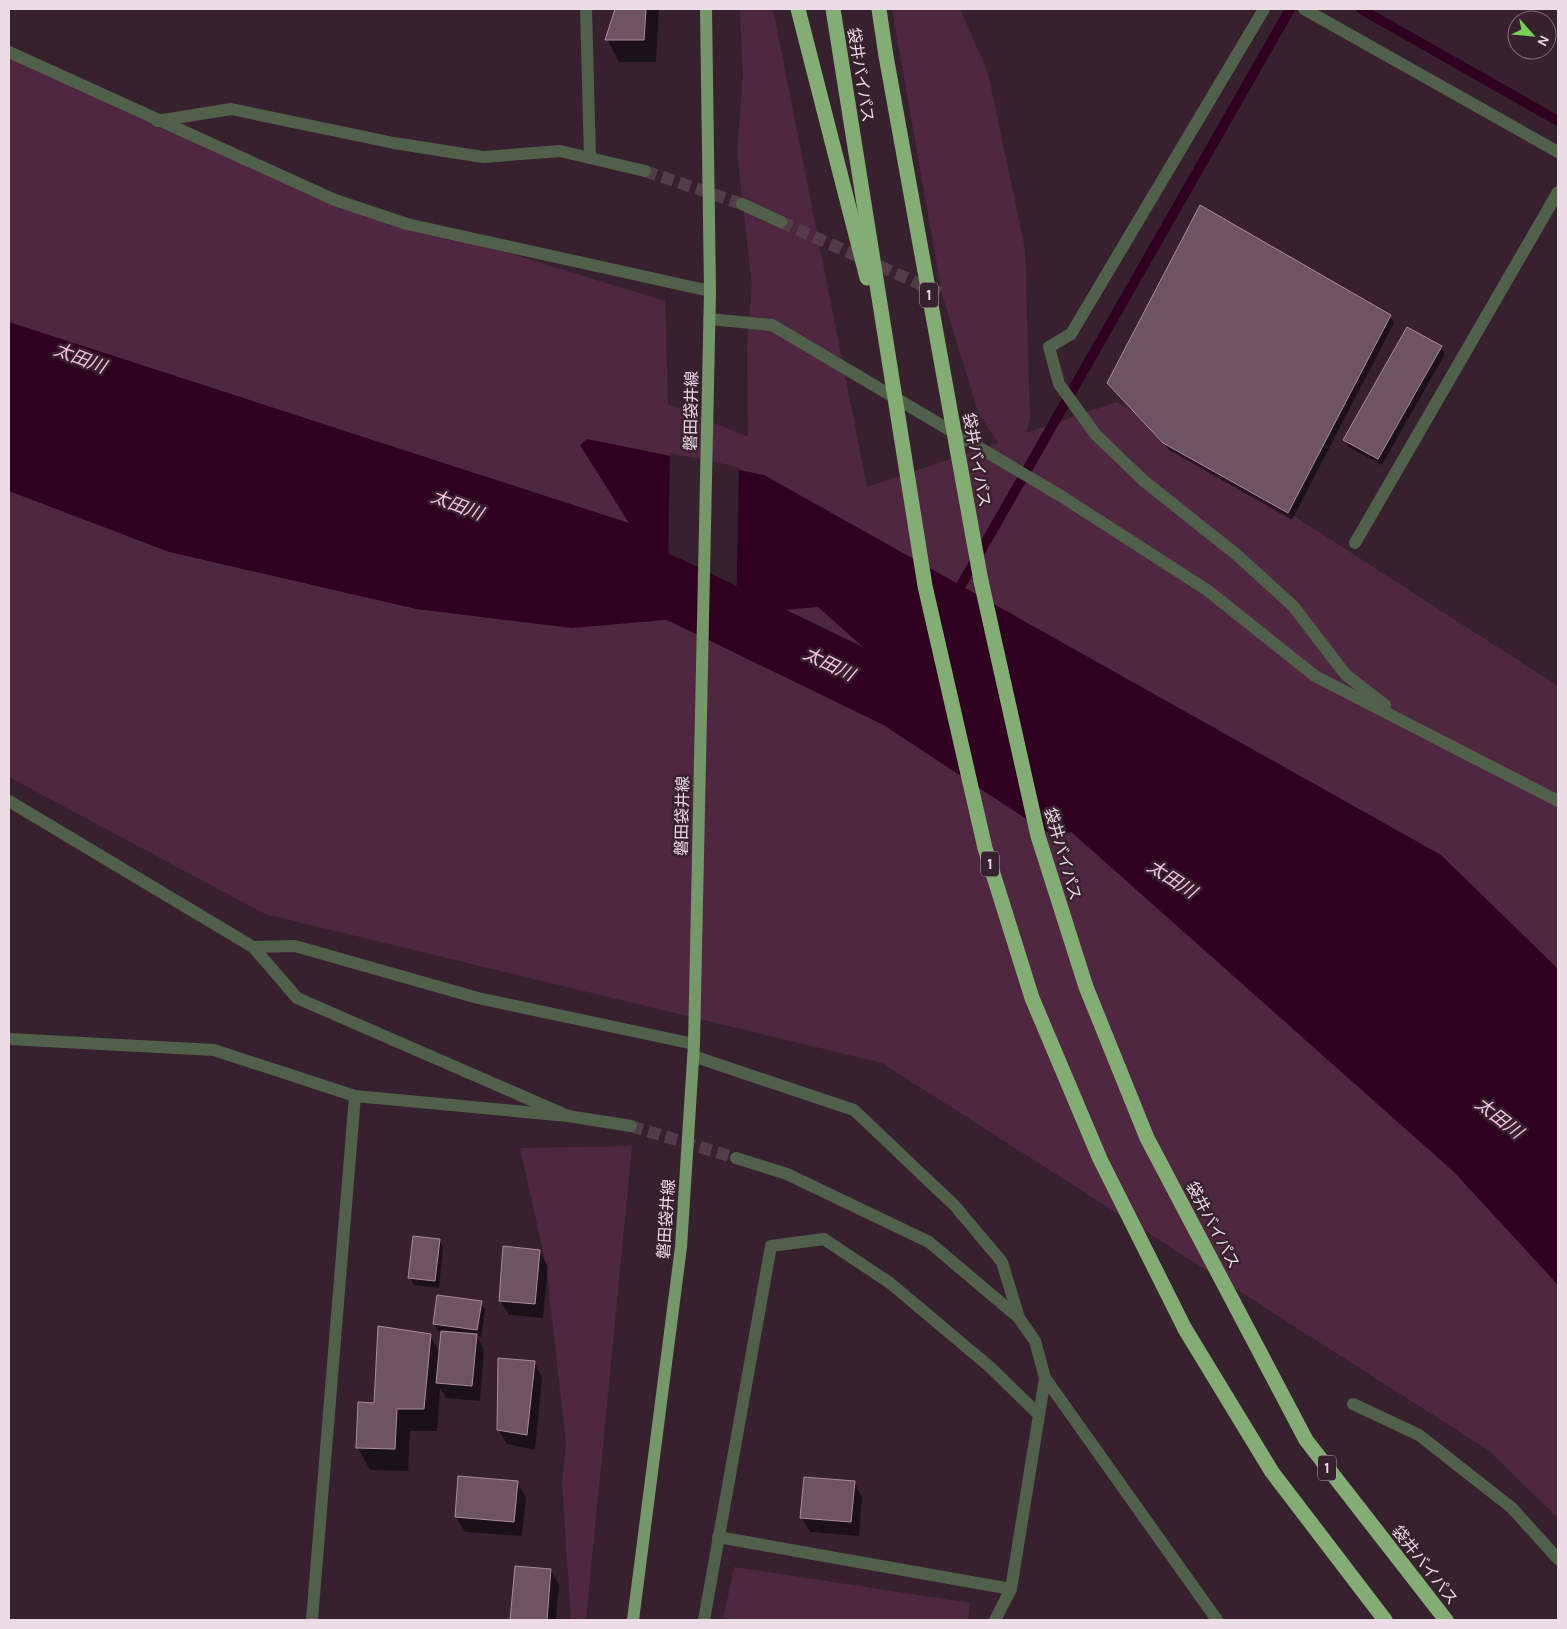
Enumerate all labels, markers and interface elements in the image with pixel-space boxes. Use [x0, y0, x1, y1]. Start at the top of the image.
north arrow [1507, 10, 1557, 60]
street label: 袋井バイパス [844, 26, 878, 124]
text: N [1533, 32, 1553, 49]
road number: 1 [920, 282, 938, 308]
water label: 太田川 [51, 338, 111, 379]
street label: 磐田袋井線 [681, 371, 701, 451]
street label: 袋井バイパス [959, 411, 995, 509]
water label: 太田川 [428, 485, 488, 526]
water label: 太田川 [800, 642, 860, 687]
street label: 磐田袋井線 [672, 776, 692, 856]
street label: 袋井バイパス [1041, 805, 1085, 903]
road number: 1 [981, 852, 999, 876]
water label: 太田川 [1143, 855, 1202, 904]
water label: 太田川 [1471, 1093, 1529, 1145]
street label: 磐田袋井線 [654, 1178, 678, 1260]
street label: 袋井バイパス [1182, 1178, 1244, 1272]
road number: 1 [1318, 1456, 1336, 1480]
street label: 袋井バイパス [1388, 1521, 1462, 1609]

